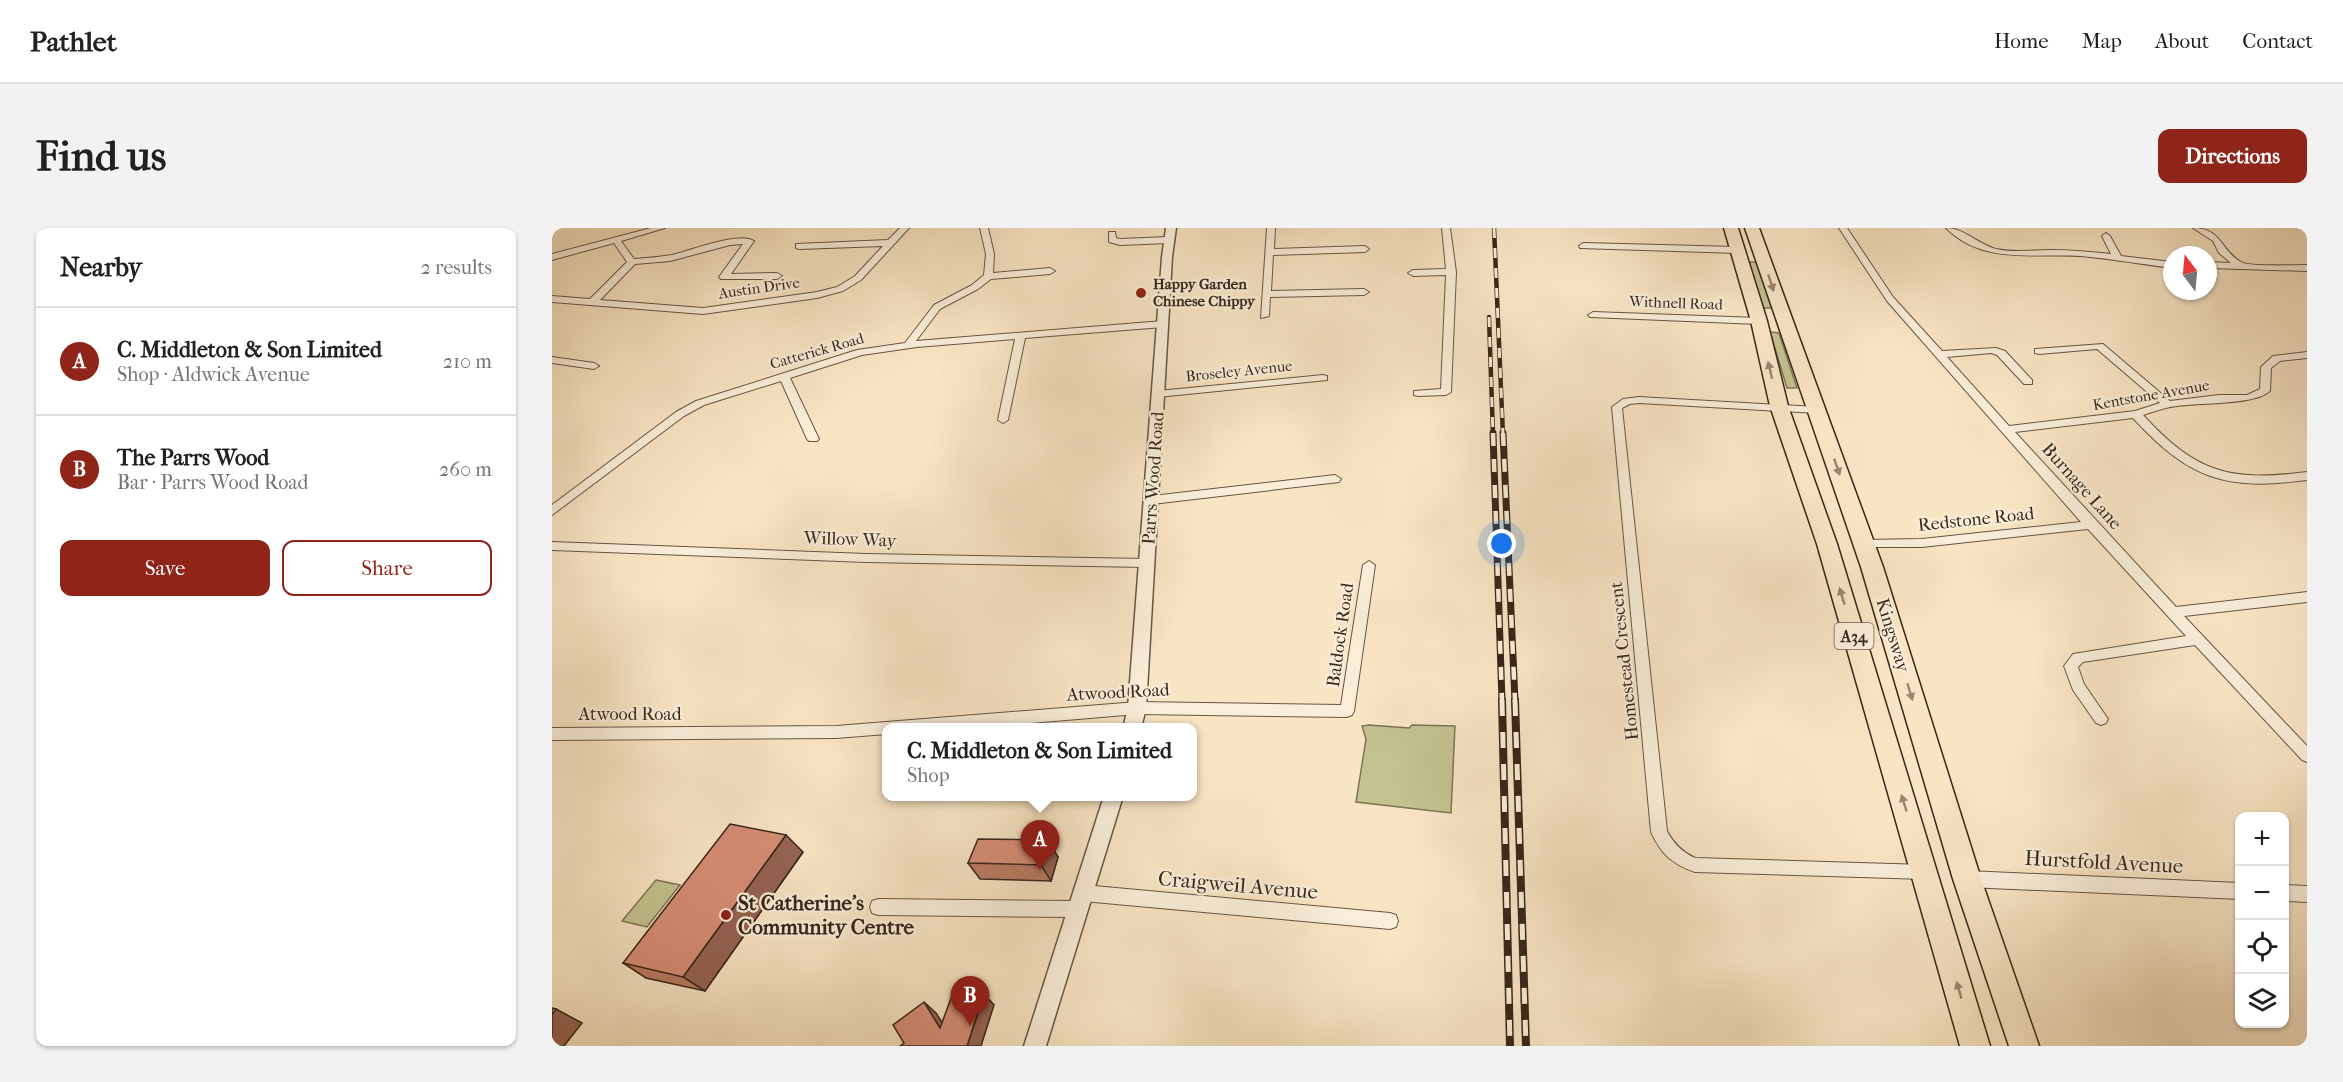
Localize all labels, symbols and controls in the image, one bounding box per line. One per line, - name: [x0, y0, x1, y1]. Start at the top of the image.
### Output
- text: Pathlet: [30, 25, 117, 58]
- text: Home: [1994, 29, 2049, 53]
- text: Map: [2082, 29, 2122, 53]
- text: About: [2155, 29, 2209, 53]
- text: Contact: [2242, 29, 2313, 53]
- button: Directions: [2158, 129, 2307, 183]
- text: Find us: [36, 132, 166, 181]
- north arrow: [2163, 246, 2217, 300]
- text: Nearby: [60, 252, 142, 283]
- text: 2 results: [421, 256, 492, 279]
- street label: Austin Drive: [716, 273, 801, 303]
- place label: Happy Garden Chinese Chippy: [1153, 275, 1256, 310]
- one-way arrow: [1767, 275, 1776, 293]
- marker: Happy Garden Chinese Chippy: [1134, 286, 1148, 300]
- street label: Withnell Road: [1628, 292, 1724, 314]
- street label: Catterick Road: [768, 329, 867, 373]
- text: C. Middleton & Son Limited: [117, 337, 382, 363]
- text: A: [73, 350, 86, 373]
- text: 210 m: [443, 350, 492, 373]
- street label: Broseley Avenue: [1185, 356, 1294, 386]
- one-way arrow: [1765, 360, 1774, 379]
- text: Shop · Aldwick Avenue: [117, 363, 310, 386]
- street label: Kentstone Avenue: [2091, 376, 2211, 414]
- street label: Parrs Wood Road: [1138, 411, 1169, 545]
- street label: Burnage Lane: [2037, 439, 2126, 534]
- text: The Parrs Wood: [117, 445, 269, 471]
- text: B: [73, 458, 86, 481]
- text: 260 m: [439, 458, 492, 481]
- one-way arrow: [1832, 458, 1842, 476]
- text: Bar · Parrs Wood Road: [117, 471, 308, 494]
- street label: Redstone Road: [1917, 503, 2035, 536]
- street label: Willow Way: [802, 527, 898, 552]
- your location: [1487, 529, 1516, 558]
- button: Save: [60, 540, 270, 596]
- button: Share: [282, 540, 492, 596]
- street label: Homestead Crescent: [1606, 580, 1643, 741]
- street label: Baldock Road: [1323, 581, 1358, 688]
- one-way arrow: [1837, 587, 1846, 605]
- street label: Kingsway: [1871, 596, 1914, 676]
- road number: A34: [1834, 623, 1874, 649]
- street label: Atwood Road: [1065, 679, 1170, 706]
- one-way arrow: [1906, 683, 1915, 701]
- street label: Atwood Road: [578, 704, 682, 725]
- popup: [882, 723, 1197, 801]
- text: C. Middleton & Son Limited: [907, 738, 1172, 764]
- text: Shop: [907, 764, 950, 787]
- one-way arrow: [1899, 794, 1908, 812]
- map controls: [2235, 812, 2289, 1028]
- button: +: [2235, 812, 2289, 866]
- pin: A: [1020, 820, 1060, 870]
- street label: Hurstfold Avenue: [2024, 846, 2184, 878]
- street label: Craigweil Avenue: [1157, 866, 1319, 904]
- button: −: [2235, 866, 2289, 920]
- place label: St Catherine's Community Centre: [738, 891, 915, 939]
- marker: St Catherine's Community Centre: [719, 908, 733, 922]
- button: locate: [2235, 920, 2289, 974]
- button: layers: [2235, 974, 2289, 1028]
- pin: B: [950, 976, 990, 1026]
- one-way arrow: [1953, 981, 1963, 999]

